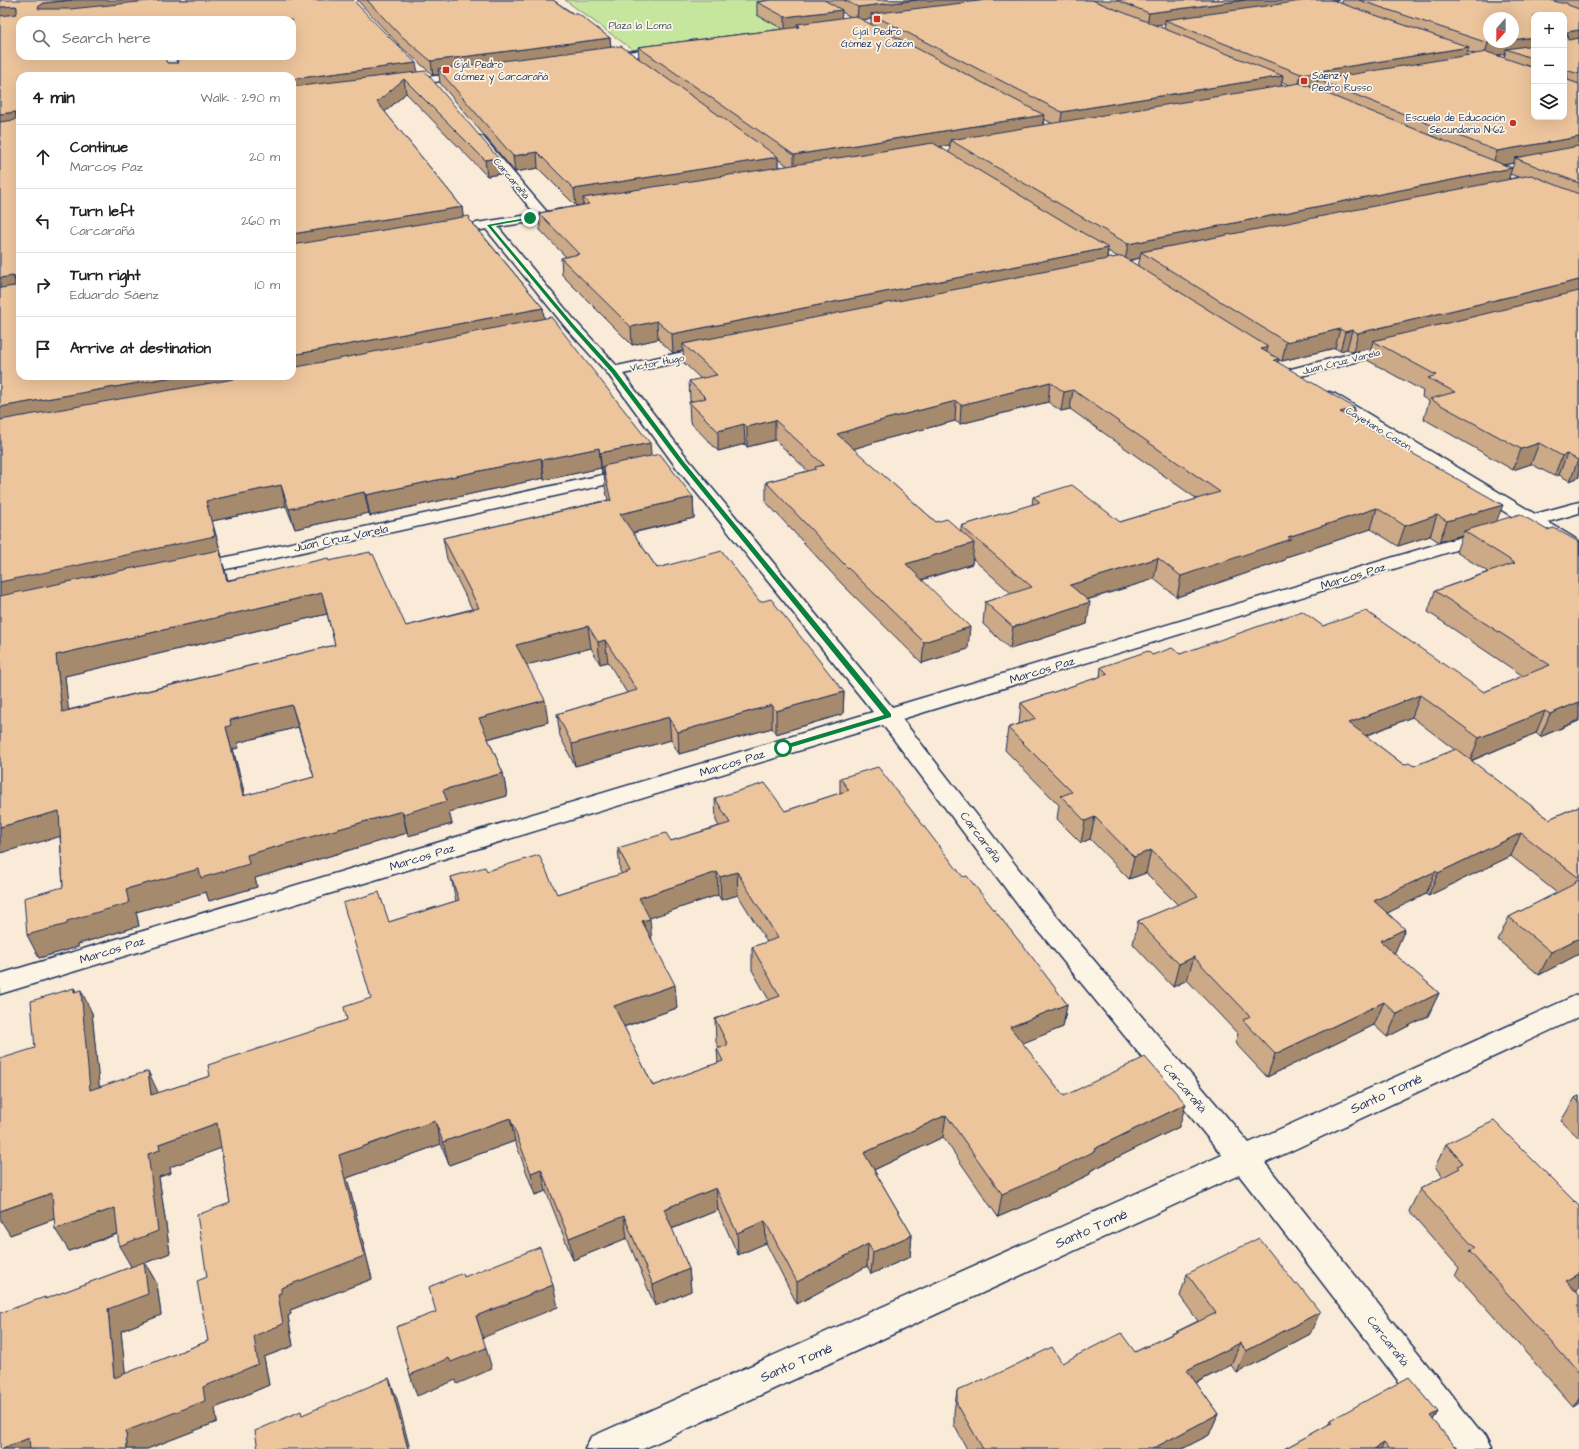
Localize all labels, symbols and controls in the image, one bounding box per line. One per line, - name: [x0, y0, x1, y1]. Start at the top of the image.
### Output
- north arrow: [1483, 12, 1519, 48]
- map controls: [1531, 12, 1567, 120]
- button: +: [1531, 12, 1567, 48]
- marker: Cjal. Pedro Gómez y Cazón: [872, 14, 882, 24]
- search box: [16, 16, 296, 60]
- park label: Plaza la Loma: [608, 19, 672, 33]
- place label: Cjal. Pedro Gómez y Cazón: [841, 25, 913, 52]
- icon: search: [30, 27, 52, 49]
- text: Search here: [62, 28, 151, 49]
- button: −: [1531, 48, 1567, 84]
- place label: Cjal. Pedro Gómez y Carcarañá: [454, 58, 548, 85]
- marker: Cjal. Pedro Gómez y Carcarañá: [441, 65, 451, 75]
- place label: Sáenz y Pedro Russo: [1312, 69, 1372, 95]
- marker: Sáenz y Pedro Russo: [1299, 76, 1309, 86]
- button: layers: [1531, 84, 1567, 120]
- text: 4 min: [32, 86, 75, 110]
- text: Walk · 290 m: [201, 89, 280, 107]
- place label: Escuela de Educación Secundaria Nº62: [1406, 111, 1505, 137]
- marker: Escuela de Educación Secundaria Nº62: [1508, 118, 1518, 128]
- text: Continue: [70, 137, 128, 158]
- icon: ahead: [32, 146, 54, 168]
- text: 20 m: [249, 148, 280, 166]
- street label: Carcarañá: [490, 155, 533, 202]
- text: Marcos Paz: [70, 158, 143, 176]
- text: Turn left: [70, 201, 134, 222]
- route end: [521, 209, 539, 227]
- icon: left: [32, 210, 54, 232]
- text: 260 m: [241, 212, 280, 230]
- text: Carcarañá: [70, 222, 135, 240]
- text: Turn right: [70, 265, 141, 286]
- icon: right: [32, 274, 54, 296]
- text: 10 m: [255, 276, 280, 294]
- text: Eduardo Sáenz: [70, 286, 159, 304]
- icon: arrive: [32, 338, 54, 360]
- text: Arrive at destination: [70, 338, 211, 359]
- street label: Juan Cruz Varela: [1301, 345, 1382, 378]
- street label: Víctor Hugo: [629, 351, 686, 376]
- street label: Cayetano Cazón: [1342, 404, 1414, 455]
- street label: Juan Cruz Varela: [292, 520, 390, 557]
- street label: Marcos Paz: [1318, 558, 1388, 594]
- street label: Marcos Paz: [1007, 652, 1077, 688]
- route start: [774, 739, 792, 757]
- street label: Marcos Paz: [697, 745, 767, 781]
- street label: Carcarañá: [956, 808, 1005, 866]
- street label: Marcos Paz: [387, 839, 457, 875]
- street label: Marcos Paz: [77, 932, 147, 968]
- street label: Carcarañá: [1159, 1060, 1210, 1117]
- street label: Santo Tomé: [1347, 1068, 1426, 1119]
- street label: Santo Tomé: [1052, 1204, 1131, 1254]
- street label: Carcarañá: [1363, 1313, 1413, 1370]
- street label: Santo Tomé: [757, 1338, 836, 1388]

